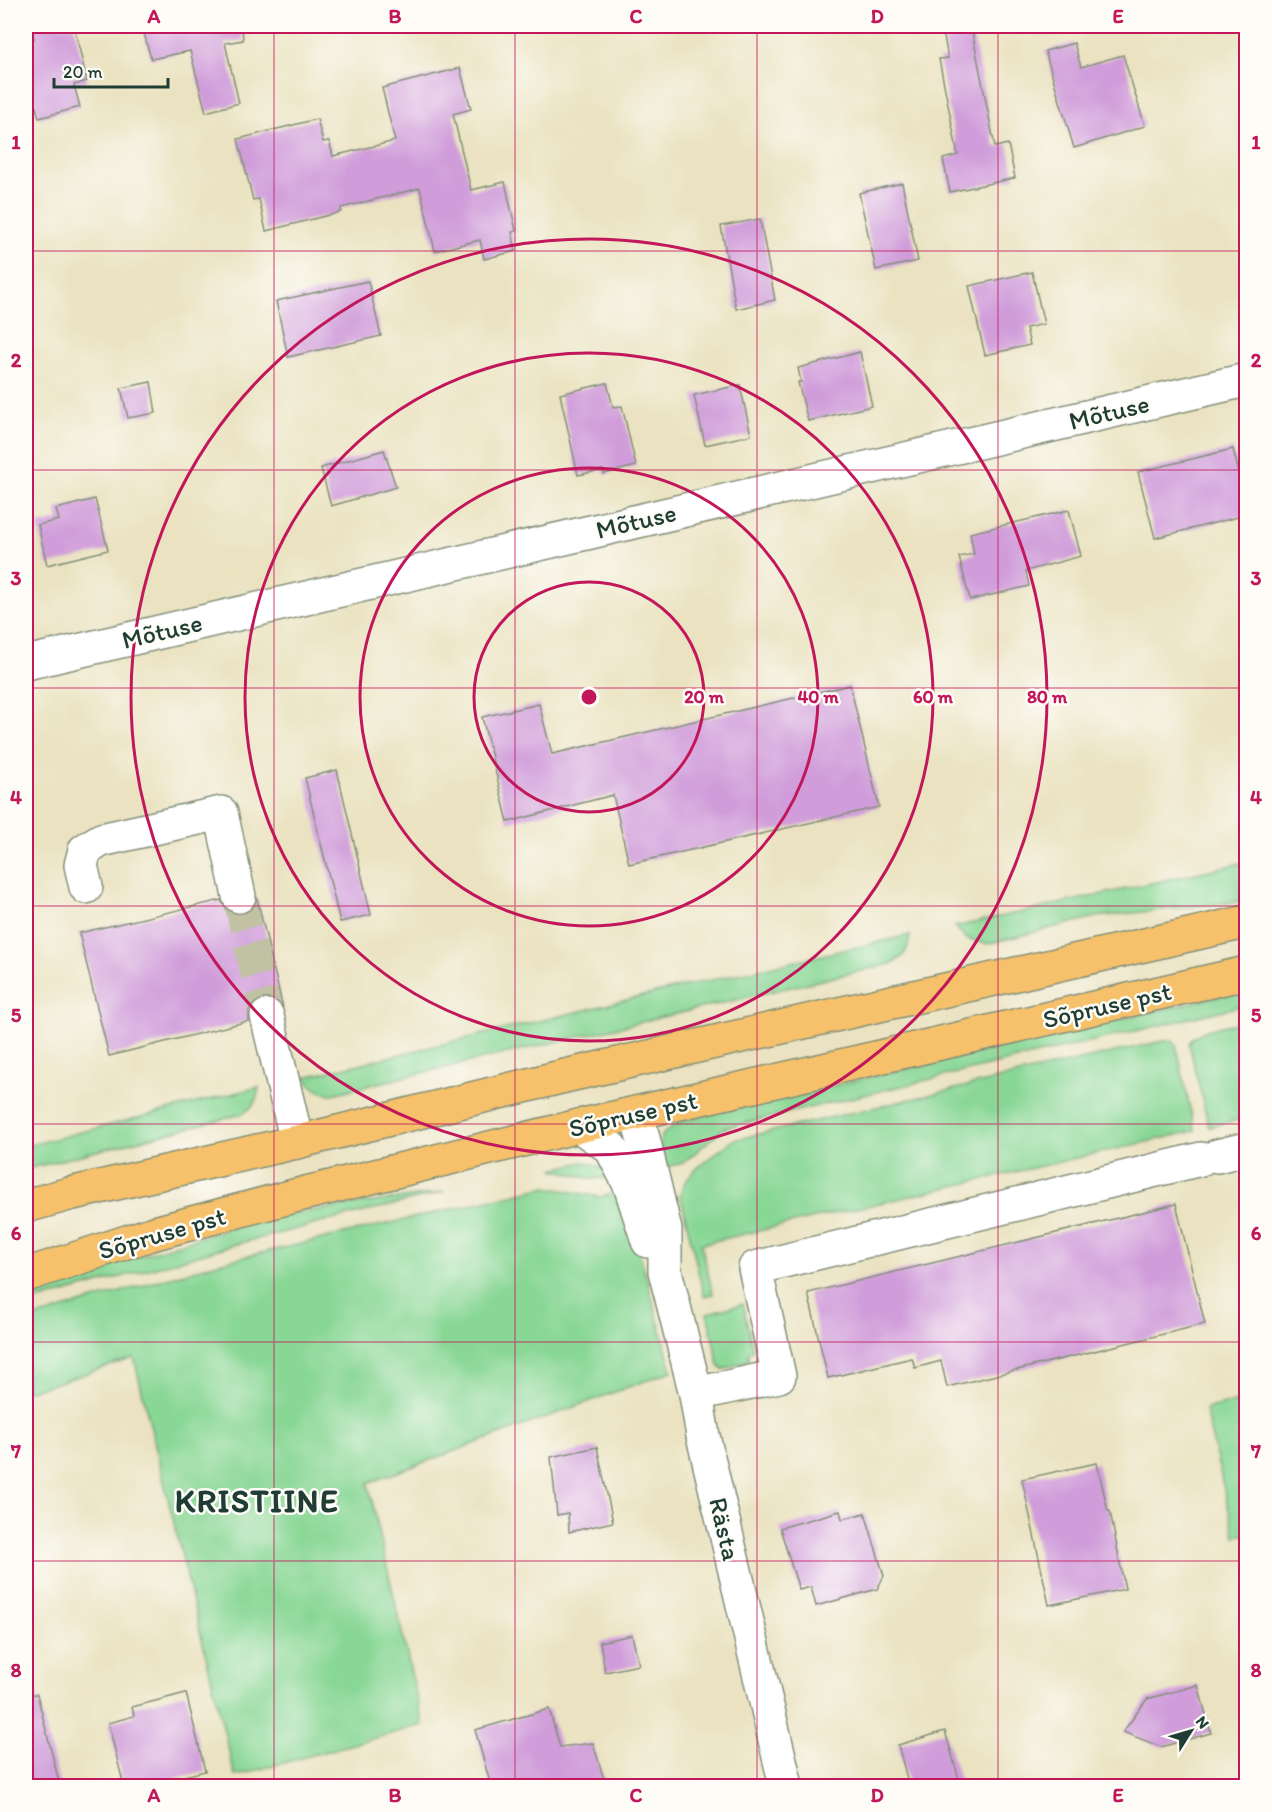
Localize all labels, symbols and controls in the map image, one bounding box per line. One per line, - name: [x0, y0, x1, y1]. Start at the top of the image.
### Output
- text: A: [147, 4, 161, 28]
- text: B: [389, 4, 402, 28]
- text: C: [630, 4, 643, 28]
- text: D: [870, 4, 884, 28]
- text: E: [1112, 4, 1124, 28]
- scale bar: [54, 51, 168, 89]
- text: 20 m: [63, 61, 103, 83]
- text: 1: [11, 130, 21, 154]
- text: 1: [1251, 130, 1261, 154]
- text: 2: [11, 348, 22, 372]
- text: 2: [1251, 348, 1262, 372]
- street label: Mõtuse: [1066, 387, 1152, 437]
- street label: Mõtuse: [593, 496, 679, 546]
- text: 3: [11, 566, 22, 590]
- text: 3: [1251, 566, 1262, 590]
- street label: Mõtuse: [119, 606, 205, 656]
- text: 20 m: [684, 686, 725, 708]
- text: 40 m: [797, 686, 839, 708]
- text: 60 m: [913, 686, 954, 708]
- text: 80 m: [1027, 686, 1068, 708]
- centre of rings: [579, 687, 599, 707]
- text: 4: [10, 785, 22, 809]
- text: 4: [1250, 785, 1262, 809]
- street label: Sõpruse pst: [1040, 975, 1175, 1035]
- text: 5: [11, 1003, 22, 1027]
- text: 5: [1251, 1003, 1262, 1027]
- street label: Sõpruse pst: [566, 1084, 701, 1144]
- street label: Sõpruse pst: [95, 1200, 230, 1266]
- text: 6: [11, 1221, 22, 1245]
- text: 6: [1251, 1221, 1262, 1245]
- text: 7: [10, 1439, 21, 1463]
- text: 7: [1250, 1439, 1261, 1463]
- district label: KRISTIINE: [175, 1482, 339, 1520]
- street label: Rästa: [702, 1494, 748, 1564]
- text: 8: [11, 1658, 22, 1682]
- text: 8: [1251, 1658, 1262, 1682]
- north arrow: [1161, 1701, 1221, 1761]
- text: N: [1192, 1712, 1213, 1732]
- text: A: [147, 1783, 161, 1807]
- text: B: [389, 1783, 402, 1807]
- text: C: [630, 1783, 643, 1807]
- text: D: [870, 1783, 884, 1807]
- text: E: [1112, 1783, 1124, 1807]

